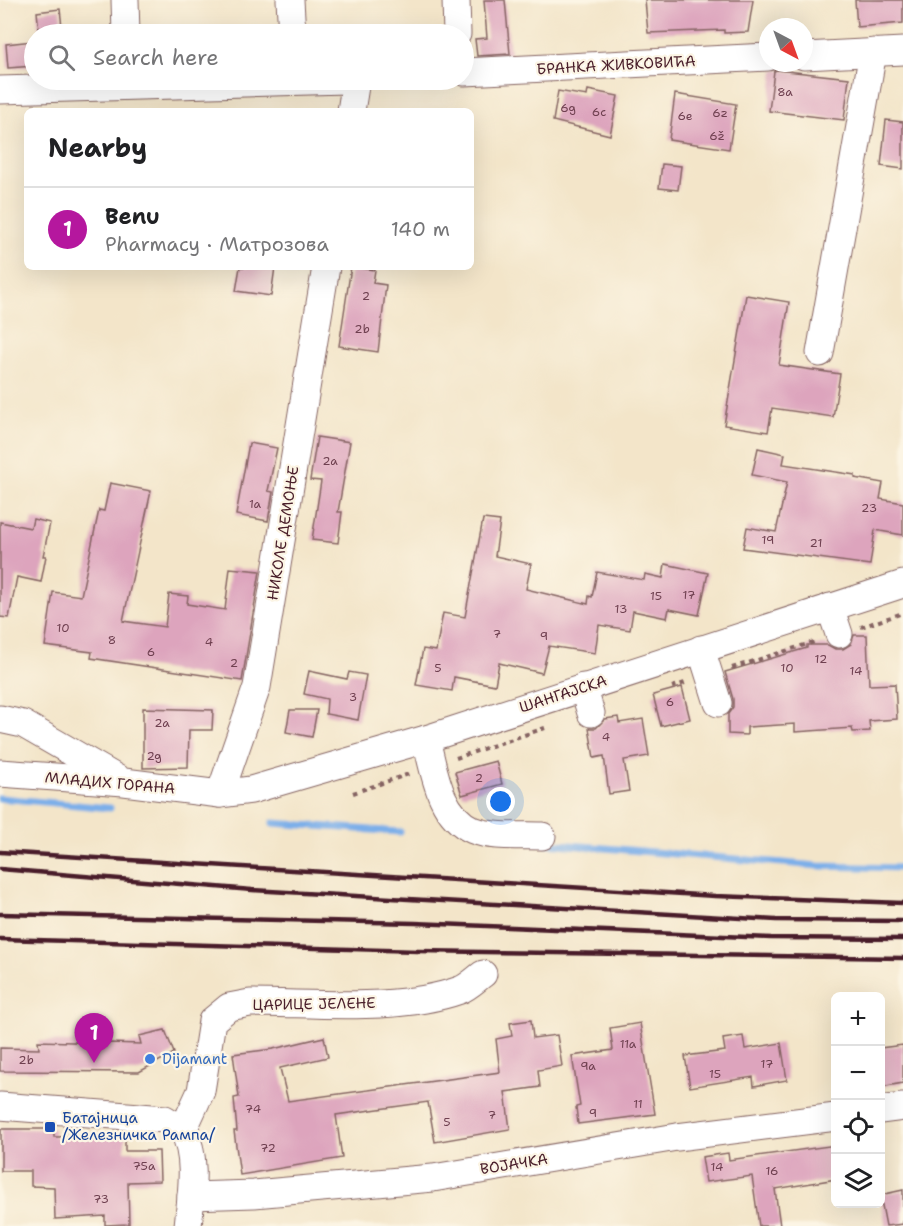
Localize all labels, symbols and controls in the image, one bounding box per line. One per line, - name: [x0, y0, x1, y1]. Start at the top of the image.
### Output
- north arrow: [759, 18, 813, 72]
- search box: [24, 24, 474, 90]
- icon: search: [45, 41, 78, 74]
- text: Search here: [93, 43, 219, 72]
- street label: БРАНКА ЖИВКОВИЋА: [536, 51, 696, 79]
- house number: 8a: [777, 84, 793, 100]
- house number: 6g: [560, 100, 576, 116]
- house number: 6c: [592, 104, 606, 120]
- house number: 6z: [712, 105, 728, 121]
- house number: 6e: [678, 108, 693, 124]
- house number: 6ž: [709, 128, 725, 144]
- text: Nearby: [48, 130, 147, 165]
- text: Benu: [105, 202, 160, 231]
- text: 1: [63, 216, 72, 242]
- text: 140 m: [391, 216, 450, 242]
- text: Pharmacy · Матрозова: [105, 231, 329, 257]
- house number: 2: [362, 288, 370, 304]
- house number: 2b: [354, 321, 370, 337]
- house number: 2a: [322, 453, 338, 469]
- street label: НИКОЛЕ ДЕМОЊЕ: [262, 464, 304, 602]
- house number: 1a: [249, 496, 262, 512]
- house number: 23: [861, 500, 877, 516]
- house number: 19: [762, 532, 774, 548]
- house number: 21: [810, 535, 822, 551]
- house number: 17: [683, 587, 695, 603]
- house number: 15: [650, 588, 662, 604]
- house number: 13: [615, 601, 627, 617]
- house number: 10: [56, 620, 70, 636]
- house number: 7: [493, 626, 501, 642]
- house number: 9: [540, 628, 548, 644]
- house number: 8: [108, 632, 116, 648]
- house number: 4: [205, 634, 213, 650]
- house number: 6: [147, 644, 155, 660]
- house number: 12: [815, 651, 827, 667]
- house number: 2: [230, 655, 238, 671]
- house number: 5: [434, 660, 442, 676]
- house number: 10: [780, 660, 794, 676]
- house number: 14: [850, 663, 862, 679]
- street label: ШАНГАЈСКА: [517, 670, 609, 718]
- house number: 3: [349, 689, 357, 705]
- house number: 6: [666, 694, 674, 710]
- house number: 2a: [154, 715, 170, 731]
- house number: 4: [602, 729, 610, 745]
- house number: 2g: [146, 748, 162, 764]
- street label: МЛАДИХ ГОРАНА: [44, 767, 176, 799]
- house number: 2: [475, 770, 483, 786]
- your location: [486, 787, 515, 816]
- map controls: [831, 992, 885, 1208]
- button: +: [831, 992, 885, 1046]
- street label: ЦАРИЦЕ ЈЕЛЕНЕ: [252, 993, 376, 1015]
- pin: 1: [74, 1014, 113, 1063]
- house number: 11a: [620, 1036, 637, 1052]
- button: −: [831, 1046, 885, 1100]
- place label: Dijamant: [162, 1049, 227, 1069]
- house number: 2b: [18, 1052, 34, 1068]
- marker: Dijamant: [143, 1052, 157, 1066]
- house number: 17: [761, 1056, 773, 1072]
- house number: 9a: [580, 1058, 596, 1074]
- house number: 15: [709, 1066, 721, 1082]
- house number: 11: [633, 1096, 643, 1112]
- button: locate: [831, 1100, 885, 1154]
- house number: 74: [245, 1101, 261, 1117]
- house number: 9: [589, 1105, 597, 1121]
- house number: 7: [488, 1107, 496, 1123]
- place label: Батајница /Железничка Рампа/: [62, 1108, 216, 1145]
- house number: 5: [443, 1114, 451, 1130]
- marker: Батајница /Железничка Рампа/: [43, 1120, 57, 1134]
- house number: 72: [260, 1140, 276, 1156]
- street label: ВОЈАЧКА: [479, 1149, 549, 1179]
- button: layers: [831, 1154, 885, 1208]
- house number: 75a: [133, 1158, 156, 1174]
- house number: 14: [711, 1159, 723, 1175]
- house number: 16: [765, 1163, 779, 1179]
- house number: 73: [93, 1191, 109, 1207]

